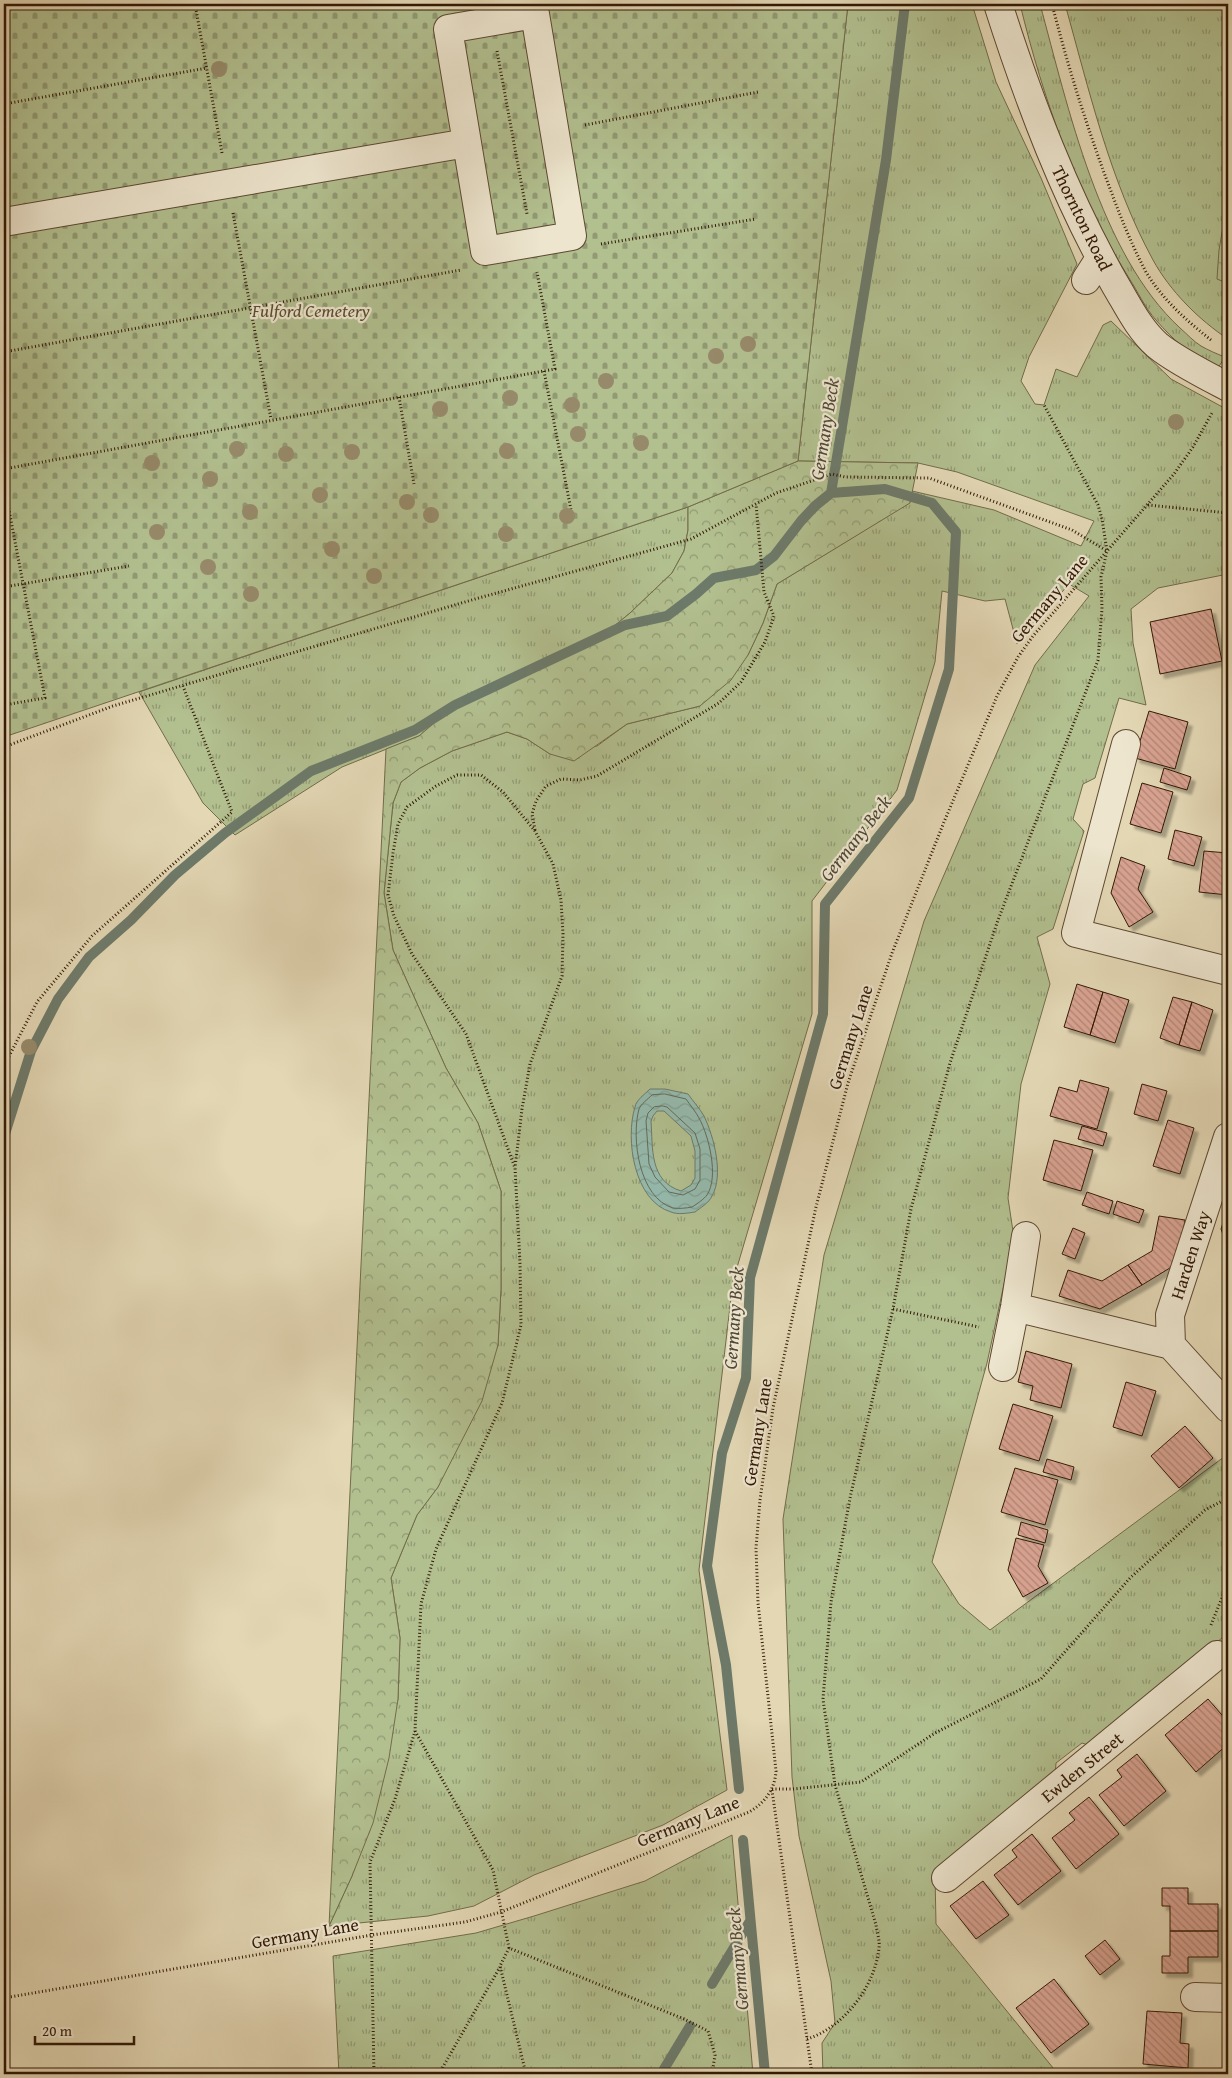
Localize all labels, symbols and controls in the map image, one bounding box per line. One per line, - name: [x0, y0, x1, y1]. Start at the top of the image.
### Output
- street label: Thornton Road: [1045, 161, 1119, 276]
- park label: Fulford Cemetery: [251, 297, 371, 324]
- water label: Germany Beck: [802, 376, 846, 482]
- street label: Germany Lane: [1004, 548, 1094, 648]
- water label: Germany Beck: [812, 789, 898, 887]
- street label: Germany Lane: [820, 981, 880, 1093]
- street label: Harden Way: [1163, 1207, 1217, 1303]
- water label: Germany Beck: [715, 1265, 751, 1370]
- street label: Germany Lane: [735, 1376, 779, 1488]
- street label: Ewden Street: [1035, 1725, 1130, 1809]
- street label: Germany Lane: [633, 1788, 743, 1854]
- water label: Germany Beck: [719, 1906, 755, 2011]
- street label: Germany Lane: [249, 1910, 361, 1956]
- scale bar: [35, 2013, 134, 2045]
- text: 20 m: [42, 2020, 73, 2041]

